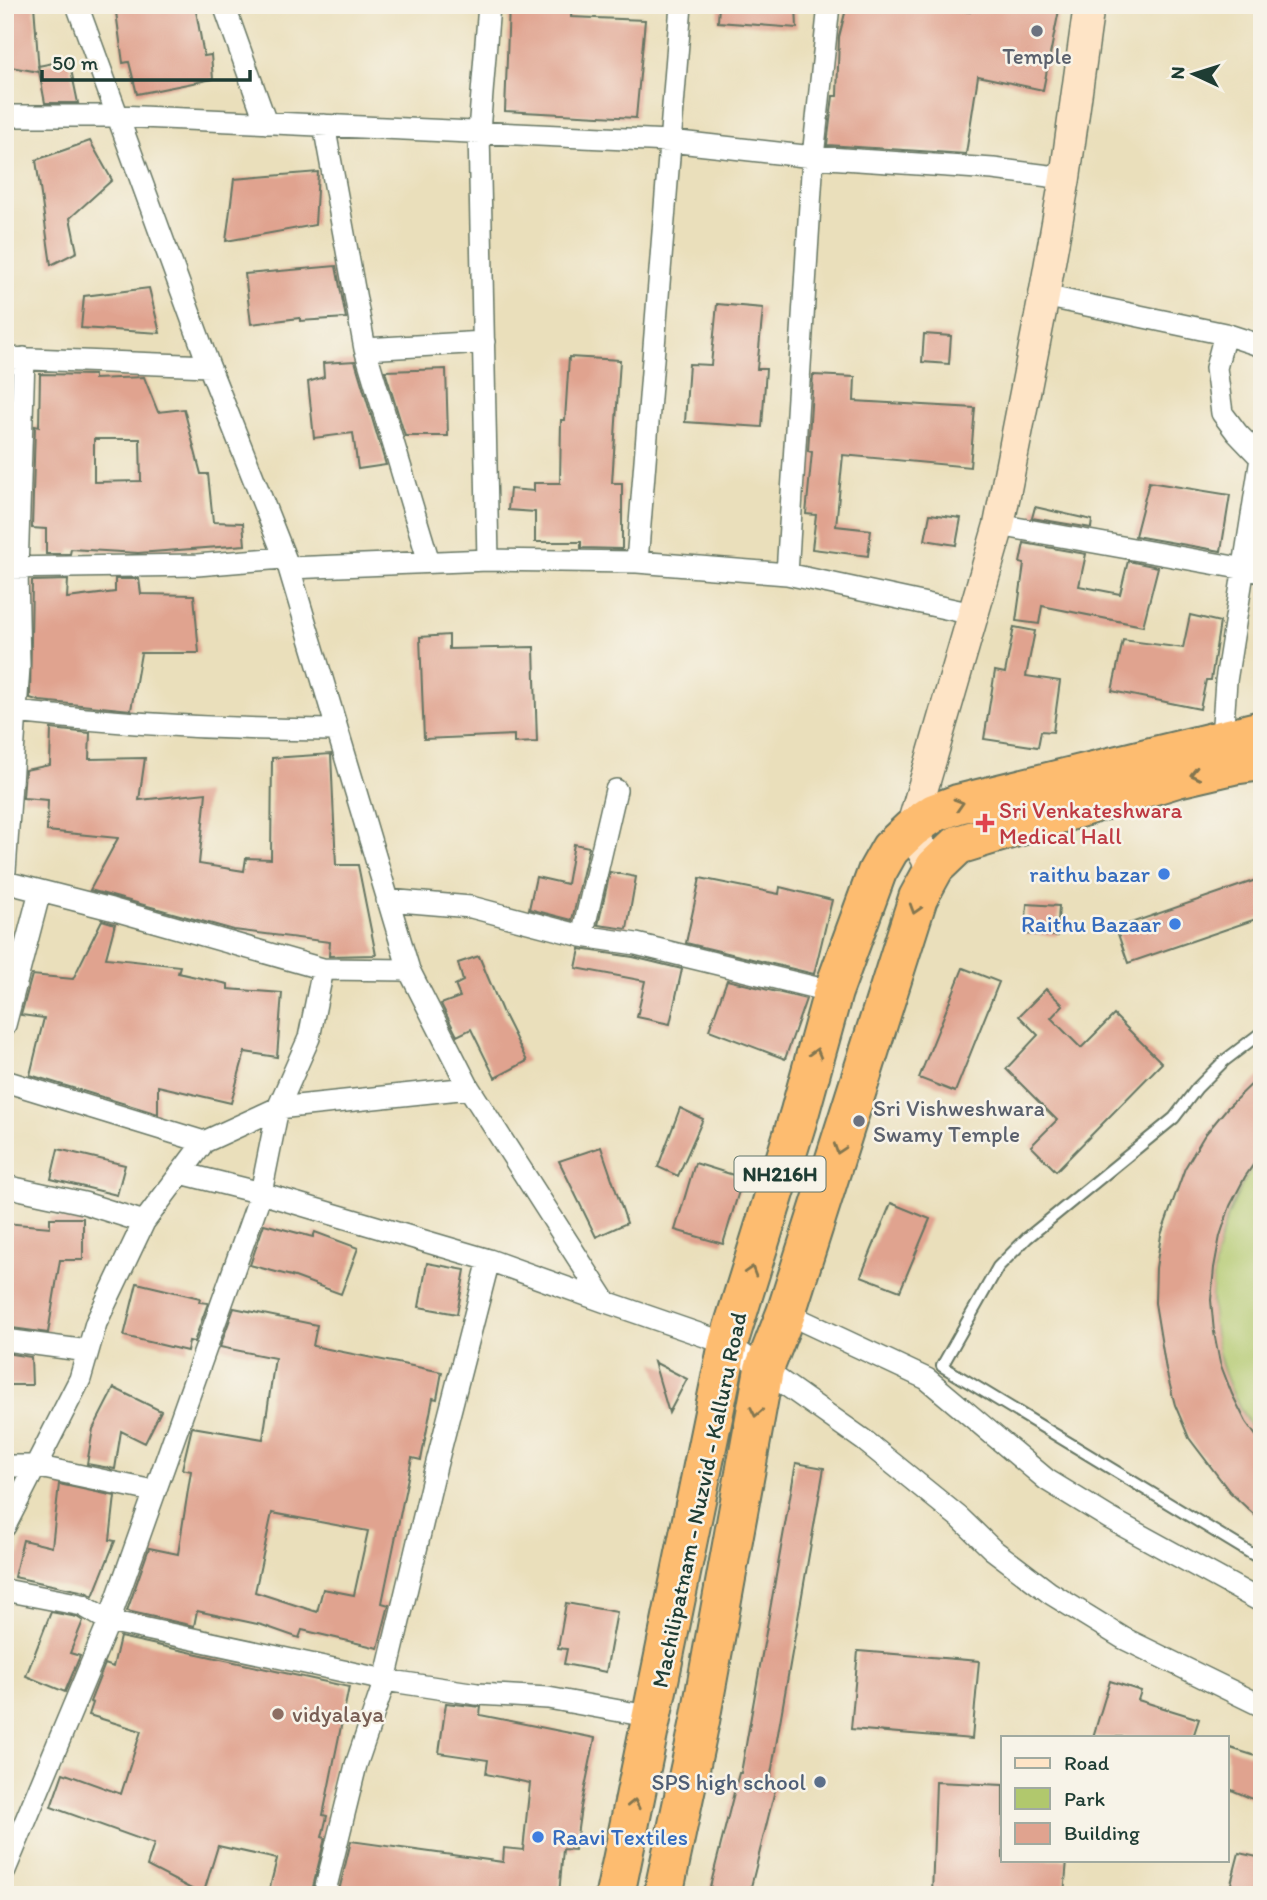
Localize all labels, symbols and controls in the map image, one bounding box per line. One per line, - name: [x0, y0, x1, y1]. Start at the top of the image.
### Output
- marker: Temple: [1029, 23, 1045, 39]
- scale bar: [42, 38, 250, 82]
- north arrow: [1158, 38, 1228, 108]
- place label: Temple: [1002, 42, 1072, 70]
- text: 50 m: [52, 50, 99, 75]
- text: N: [1166, 66, 1189, 80]
- one-way arrow: [1189, 765, 1201, 780]
- place label: Sri Venkateshwara Medical Hall: [999, 796, 1182, 850]
- one-way arrow: [952, 798, 964, 813]
- marker: Sri Venkateshwara Medical Hall: [977, 815, 993, 831]
- place label: raithu bazar: [1029, 860, 1150, 888]
- marker: raithu bazar: [1156, 866, 1172, 882]
- one-way arrow: [909, 902, 923, 914]
- place label: Raithu Bazaar: [1021, 910, 1161, 938]
- marker: Raithu Bazaar: [1167, 916, 1183, 932]
- one-way arrow: [808, 1047, 822, 1059]
- place label: Sri Vishweshwara Swamy Temple: [873, 1094, 1045, 1148]
- marker: Sri Vishweshwara Swamy Temple: [851, 1113, 867, 1129]
- one-way arrow: [832, 1142, 847, 1154]
- road number: NH216H: [734, 1156, 826, 1192]
- one-way arrow: [742, 1265, 757, 1277]
- street label: Machilipatnam - Nuzvid - Kalluru Road: [645, 1310, 753, 1690]
- one-way arrow: [749, 1406, 764, 1418]
- place label: vidyalaya: [292, 1700, 384, 1728]
- marker: vidyalaya: [270, 1706, 286, 1722]
- legend: [1001, 1736, 1228, 1862]
- text: Road: [1064, 1750, 1110, 1775]
- place label: SPS high school: [652, 1768, 806, 1796]
- marker: SPS high school: [812, 1774, 828, 1790]
- text: Park: [1064, 1786, 1106, 1811]
- one-way arrow: [626, 1798, 641, 1810]
- text: Building: [1064, 1820, 1140, 1845]
- place label: Raavi Textiles: [552, 1823, 688, 1851]
- marker: Raavi Textiles: [530, 1829, 546, 1845]

